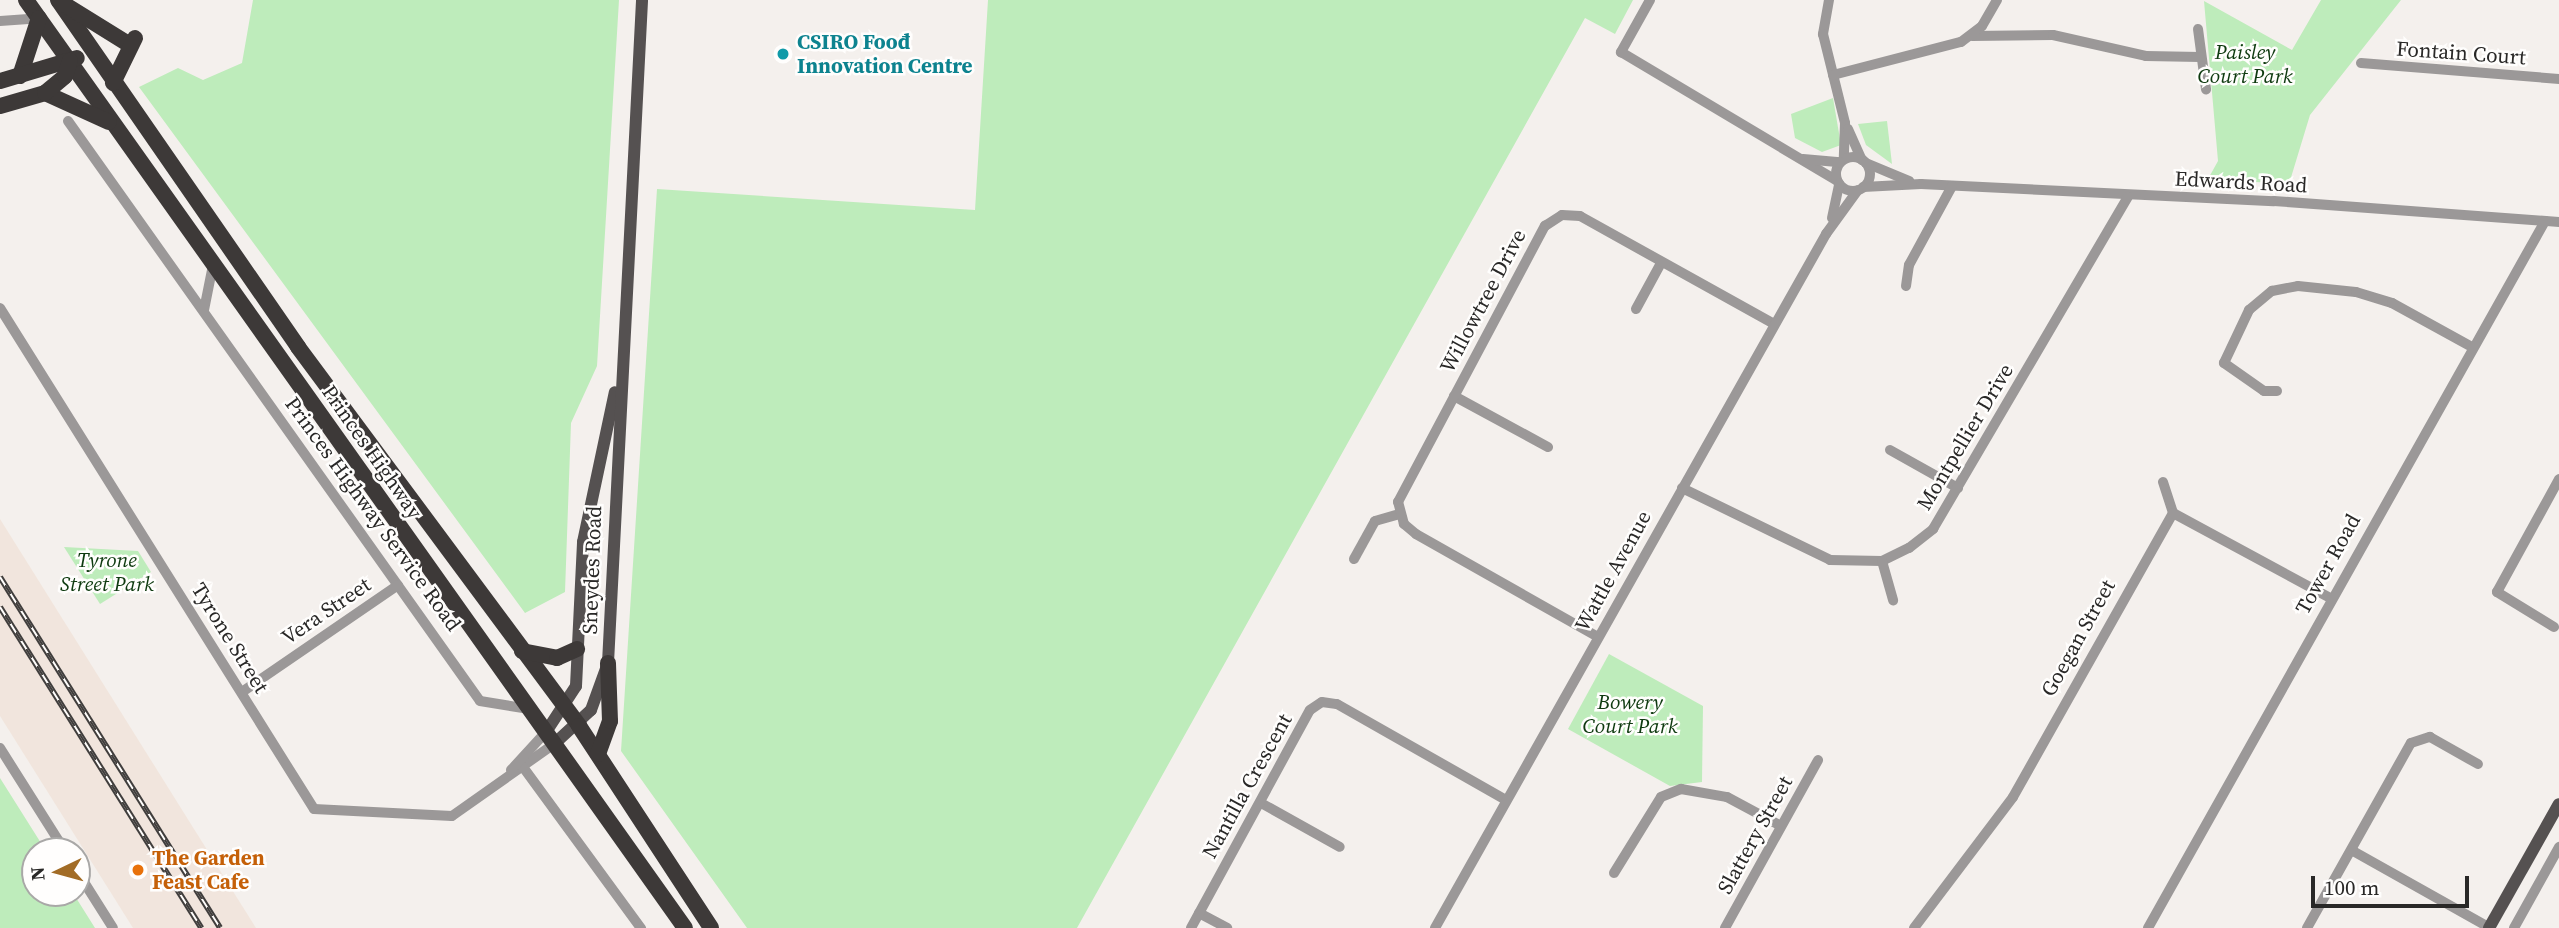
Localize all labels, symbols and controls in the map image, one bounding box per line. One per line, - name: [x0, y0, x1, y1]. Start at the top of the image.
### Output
- place label: CSIRO Foođ Innovation Centre: [797, 29, 973, 79]
- street label: Fontain Court: [2395, 36, 2527, 70]
- park label: Paisley Court Park: [2197, 39, 2293, 89]
- marker: CSIRO Foođ Innovation Centre: [775, 46, 791, 62]
- street label: Edwards Road: [2174, 166, 2308, 198]
- street label: Willowtree Drive: [1435, 225, 1531, 377]
- street label: Montpellier Drive: [1911, 359, 2019, 515]
- street label: Princes Highway: [317, 380, 427, 524]
- street label: Princes Highway Service Road: [280, 392, 466, 636]
- street label: Sneydes Road: [577, 505, 607, 635]
- street label: Wattle Avenue: [1569, 506, 1657, 636]
- street label: Tower Road: [2290, 510, 2366, 618]
- park label: Tyrone Street Park: [60, 547, 154, 597]
- street label: Vera Street: [277, 572, 375, 650]
- street label: Goegan Street: [2036, 575, 2120, 701]
- street label: Tyrone Street: [186, 578, 274, 698]
- park label: Bowery Court Park: [1582, 689, 1678, 739]
- street label: Nantilla Crescent: [1197, 709, 1297, 863]
- street label: Slattery Street: [1712, 772, 1798, 898]
- north arrow: [21, 837, 91, 907]
- place label: The Garden Feast Cafe: [152, 845, 265, 895]
- marker: The Garden Feast Cafe: [130, 862, 146, 878]
- scale bar: [2314, 862, 2472, 906]
- text: N: [24, 866, 51, 882]
- text: 100 m: [2324, 873, 2379, 902]

